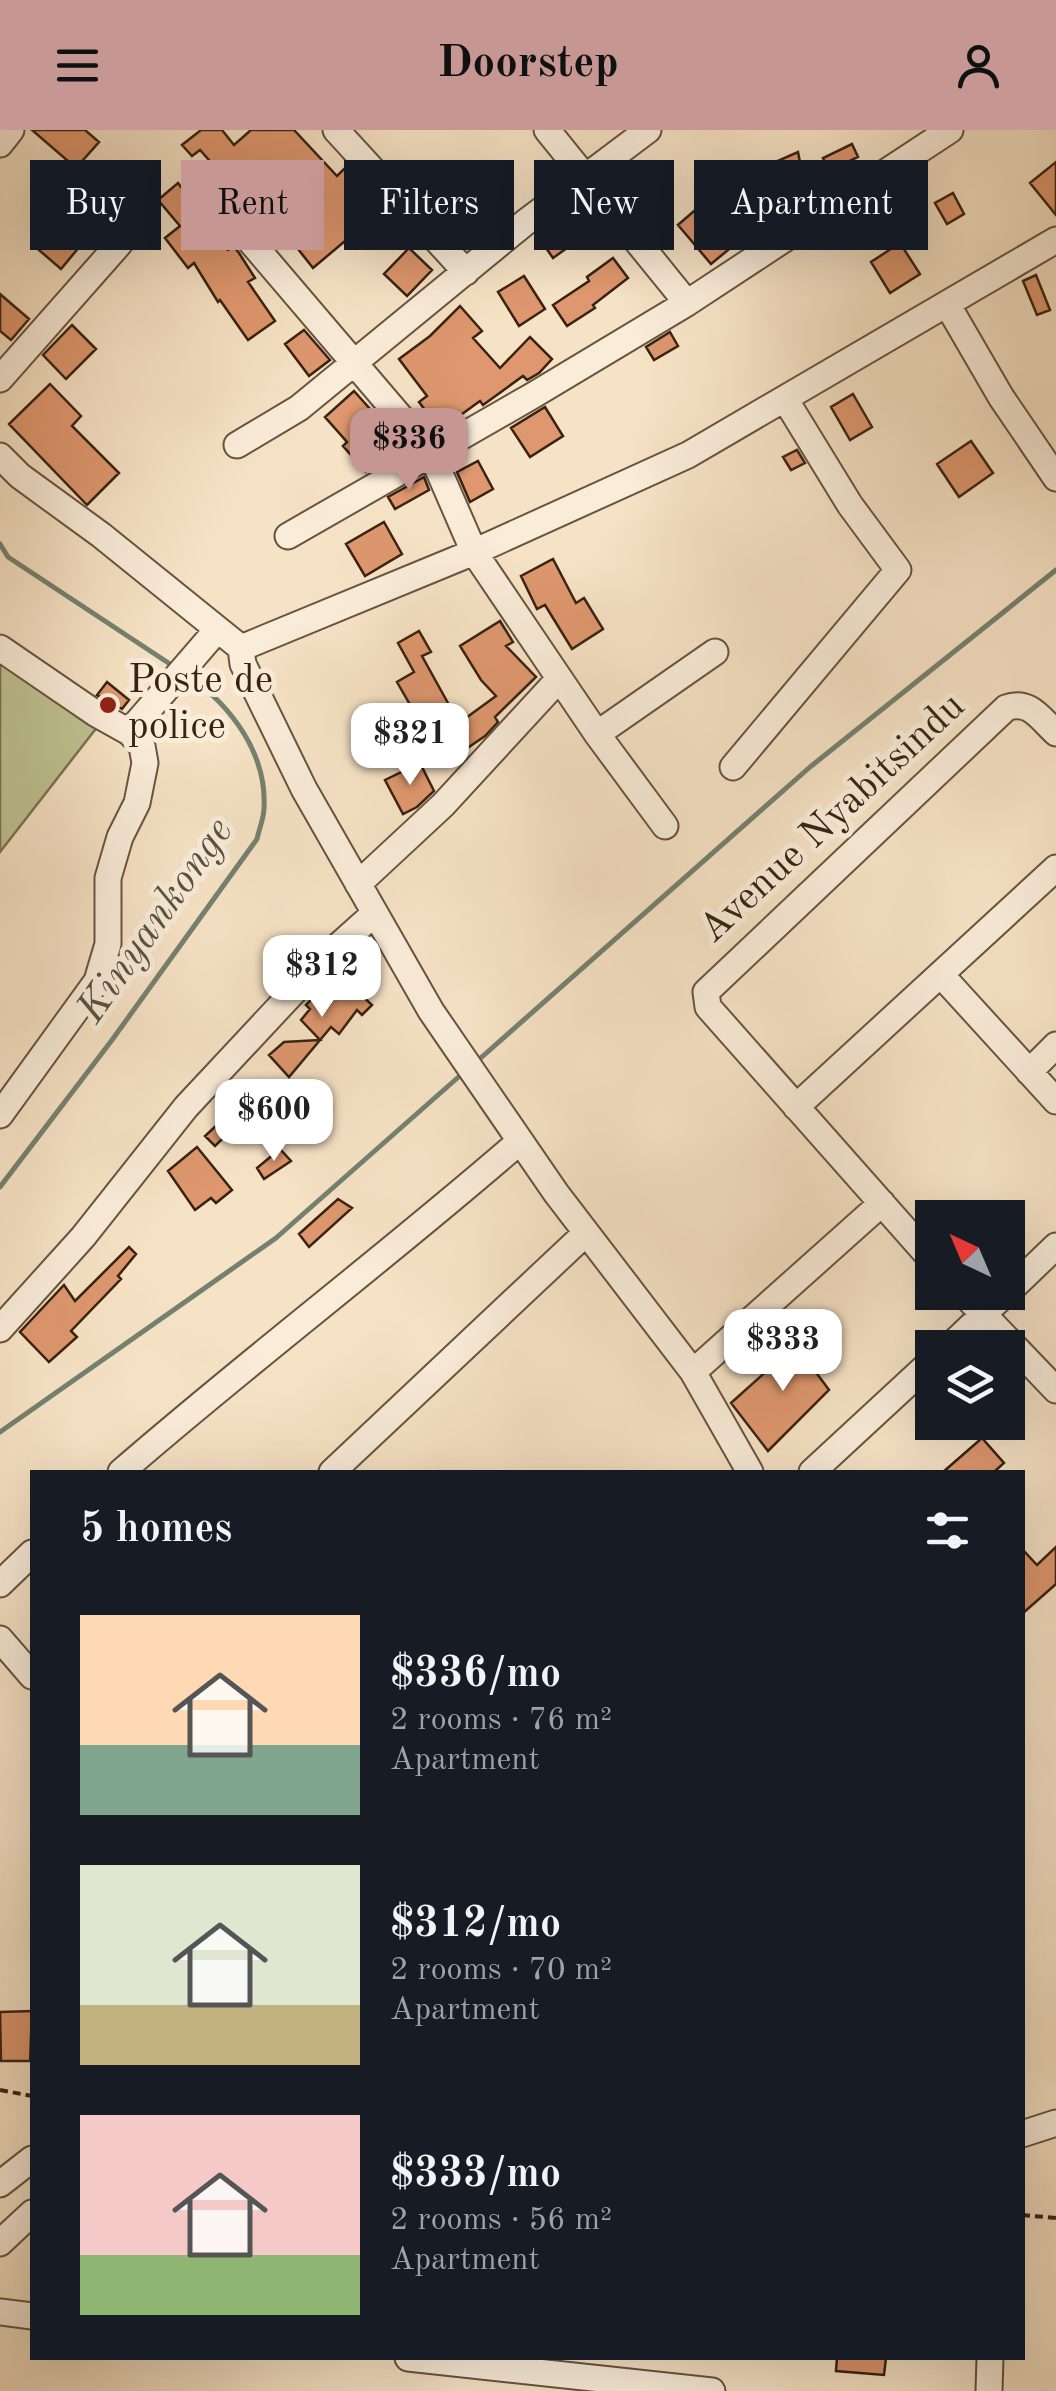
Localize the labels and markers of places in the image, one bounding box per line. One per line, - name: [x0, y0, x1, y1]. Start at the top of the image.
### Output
- pin: $336: [350, 408, 468, 493]
- place label: Poste de police: [128, 662, 273, 748]
- marker: Poste de police: [97, 694, 119, 716]
- pin: $321: [351, 703, 469, 788]
- pin: $312: [263, 935, 381, 1020]
- pin: $600: [215, 1079, 333, 1164]
- pin: $333: [724, 1309, 842, 1394]

